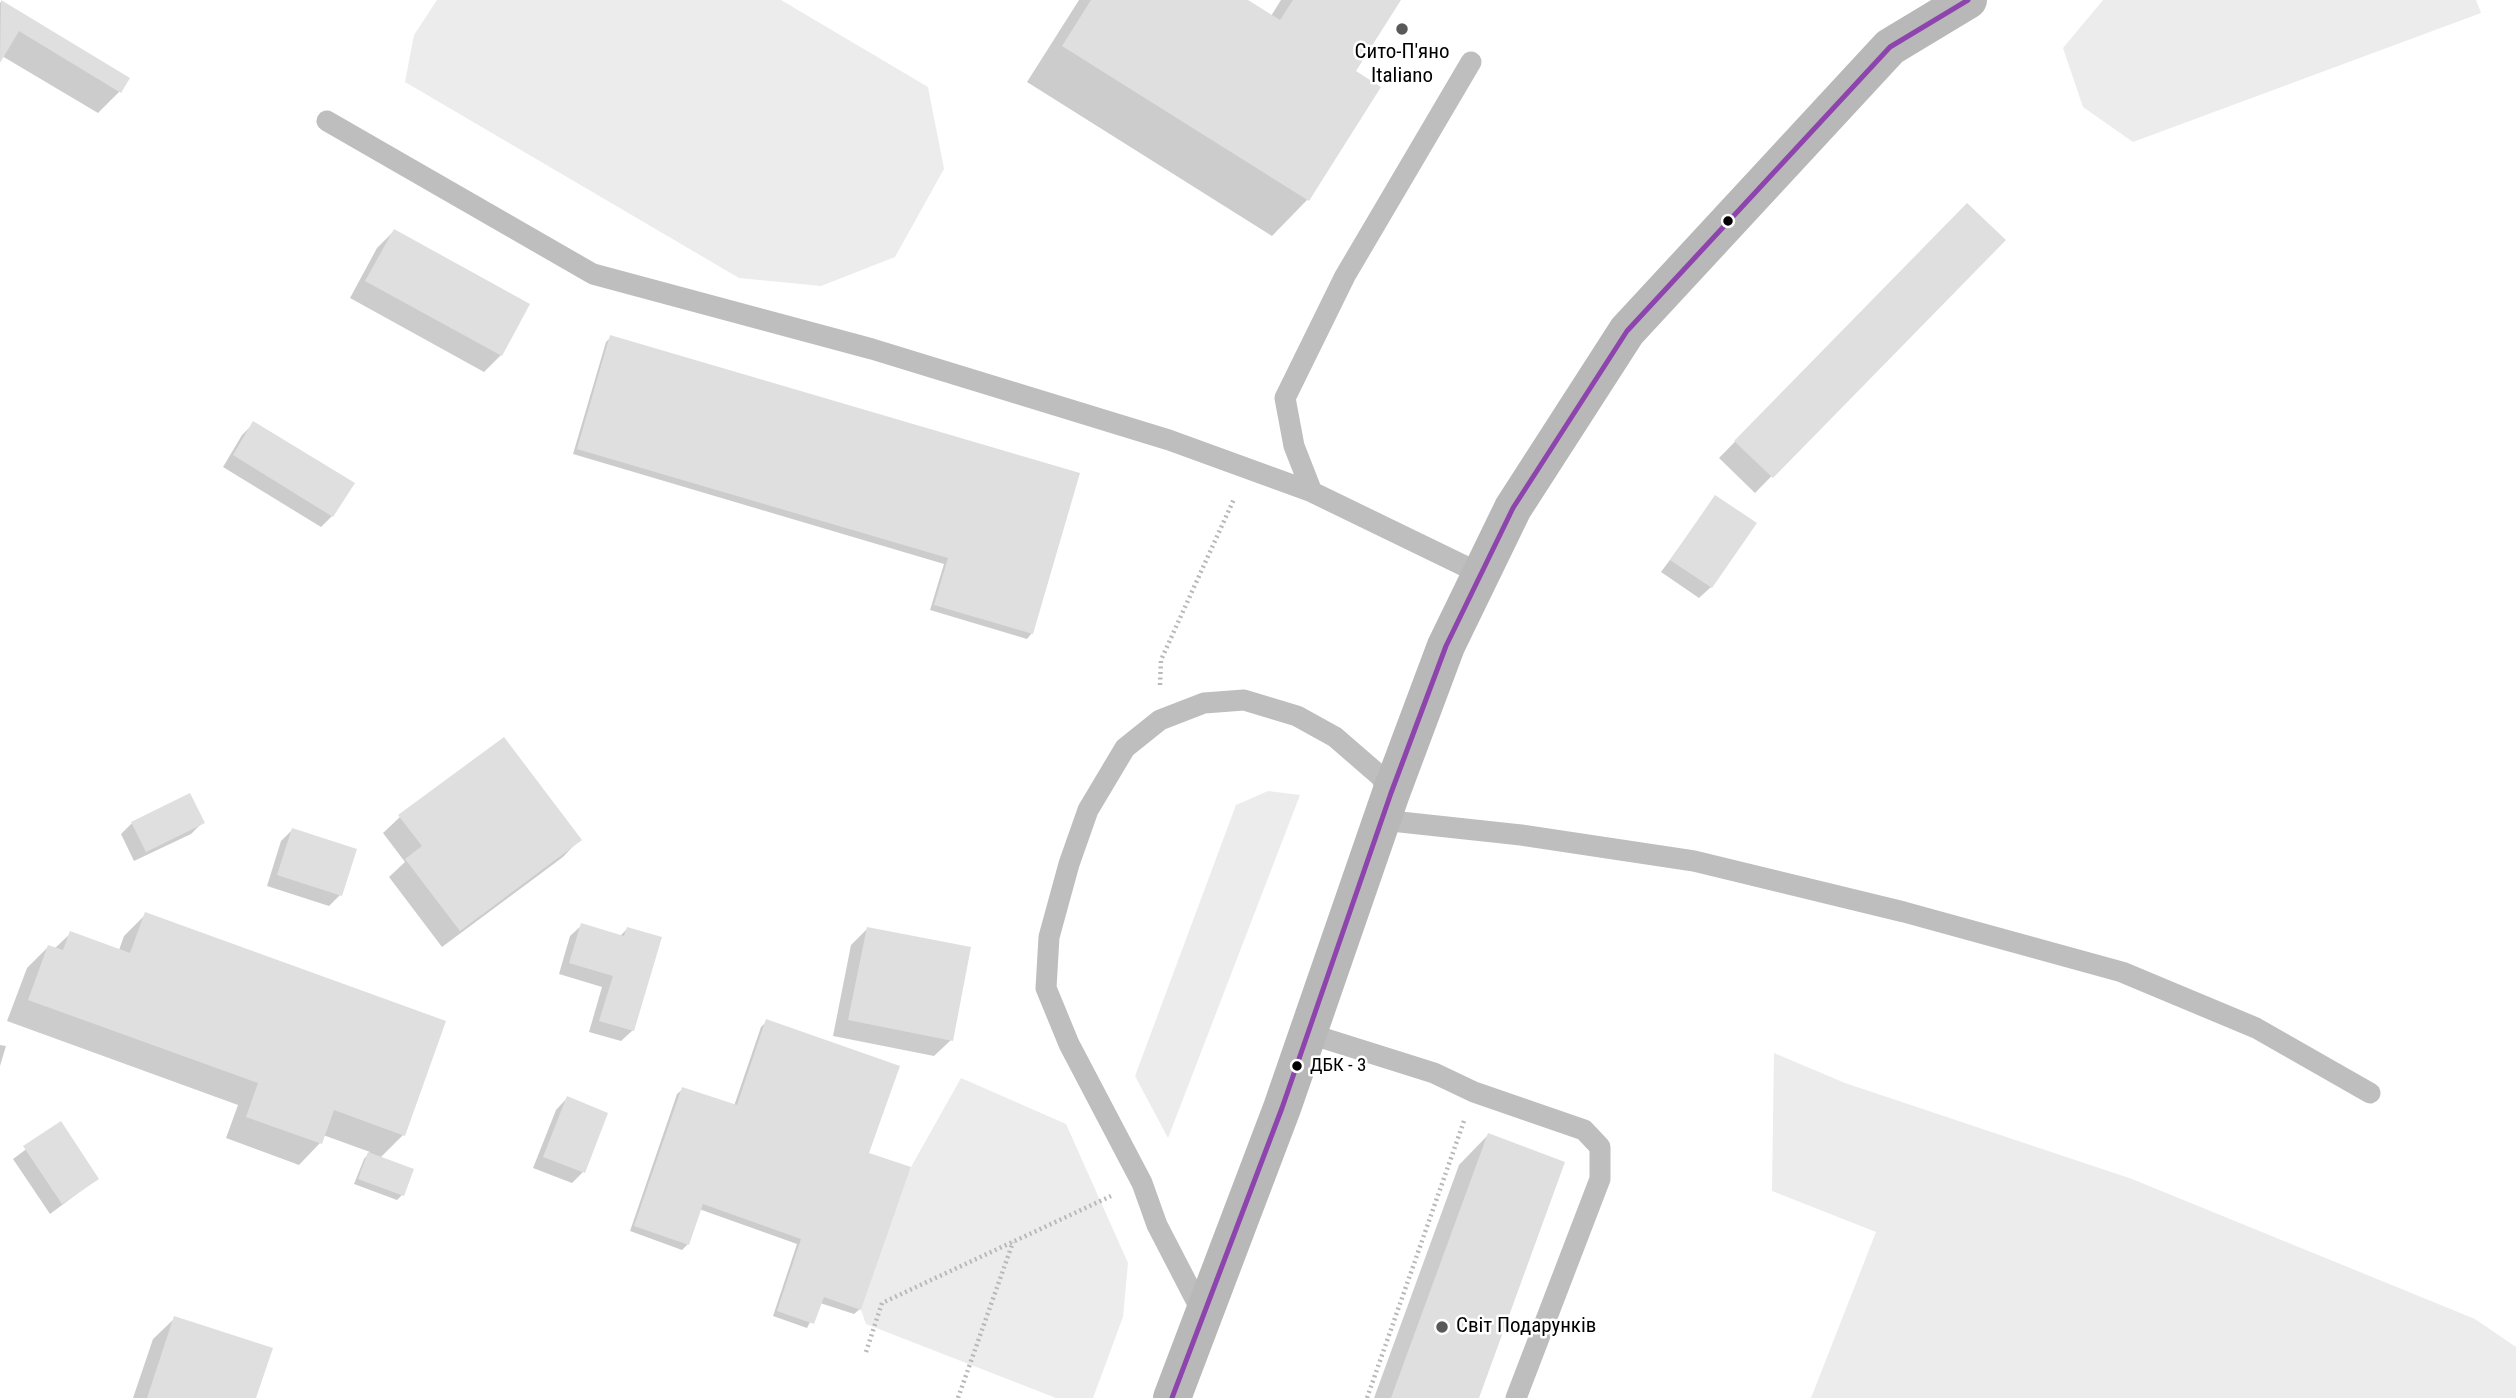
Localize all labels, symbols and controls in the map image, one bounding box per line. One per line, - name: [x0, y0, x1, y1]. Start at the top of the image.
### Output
- marker: Сито-П'яно Italiano: [1394, 21, 1410, 37]
- place label: Сито-П'яно Italiano: [1355, 40, 1449, 90]
- unlabelled marker: [1721, 214, 1735, 228]
- place label: ДБК - 3: [1310, 1055, 1366, 1077]
- marker: ДБК - 3: [1290, 1059, 1304, 1073]
- place label: Світ Подарунків: [1456, 1314, 1596, 1340]
- marker: Світ Подарунків: [1434, 1319, 1450, 1335]

